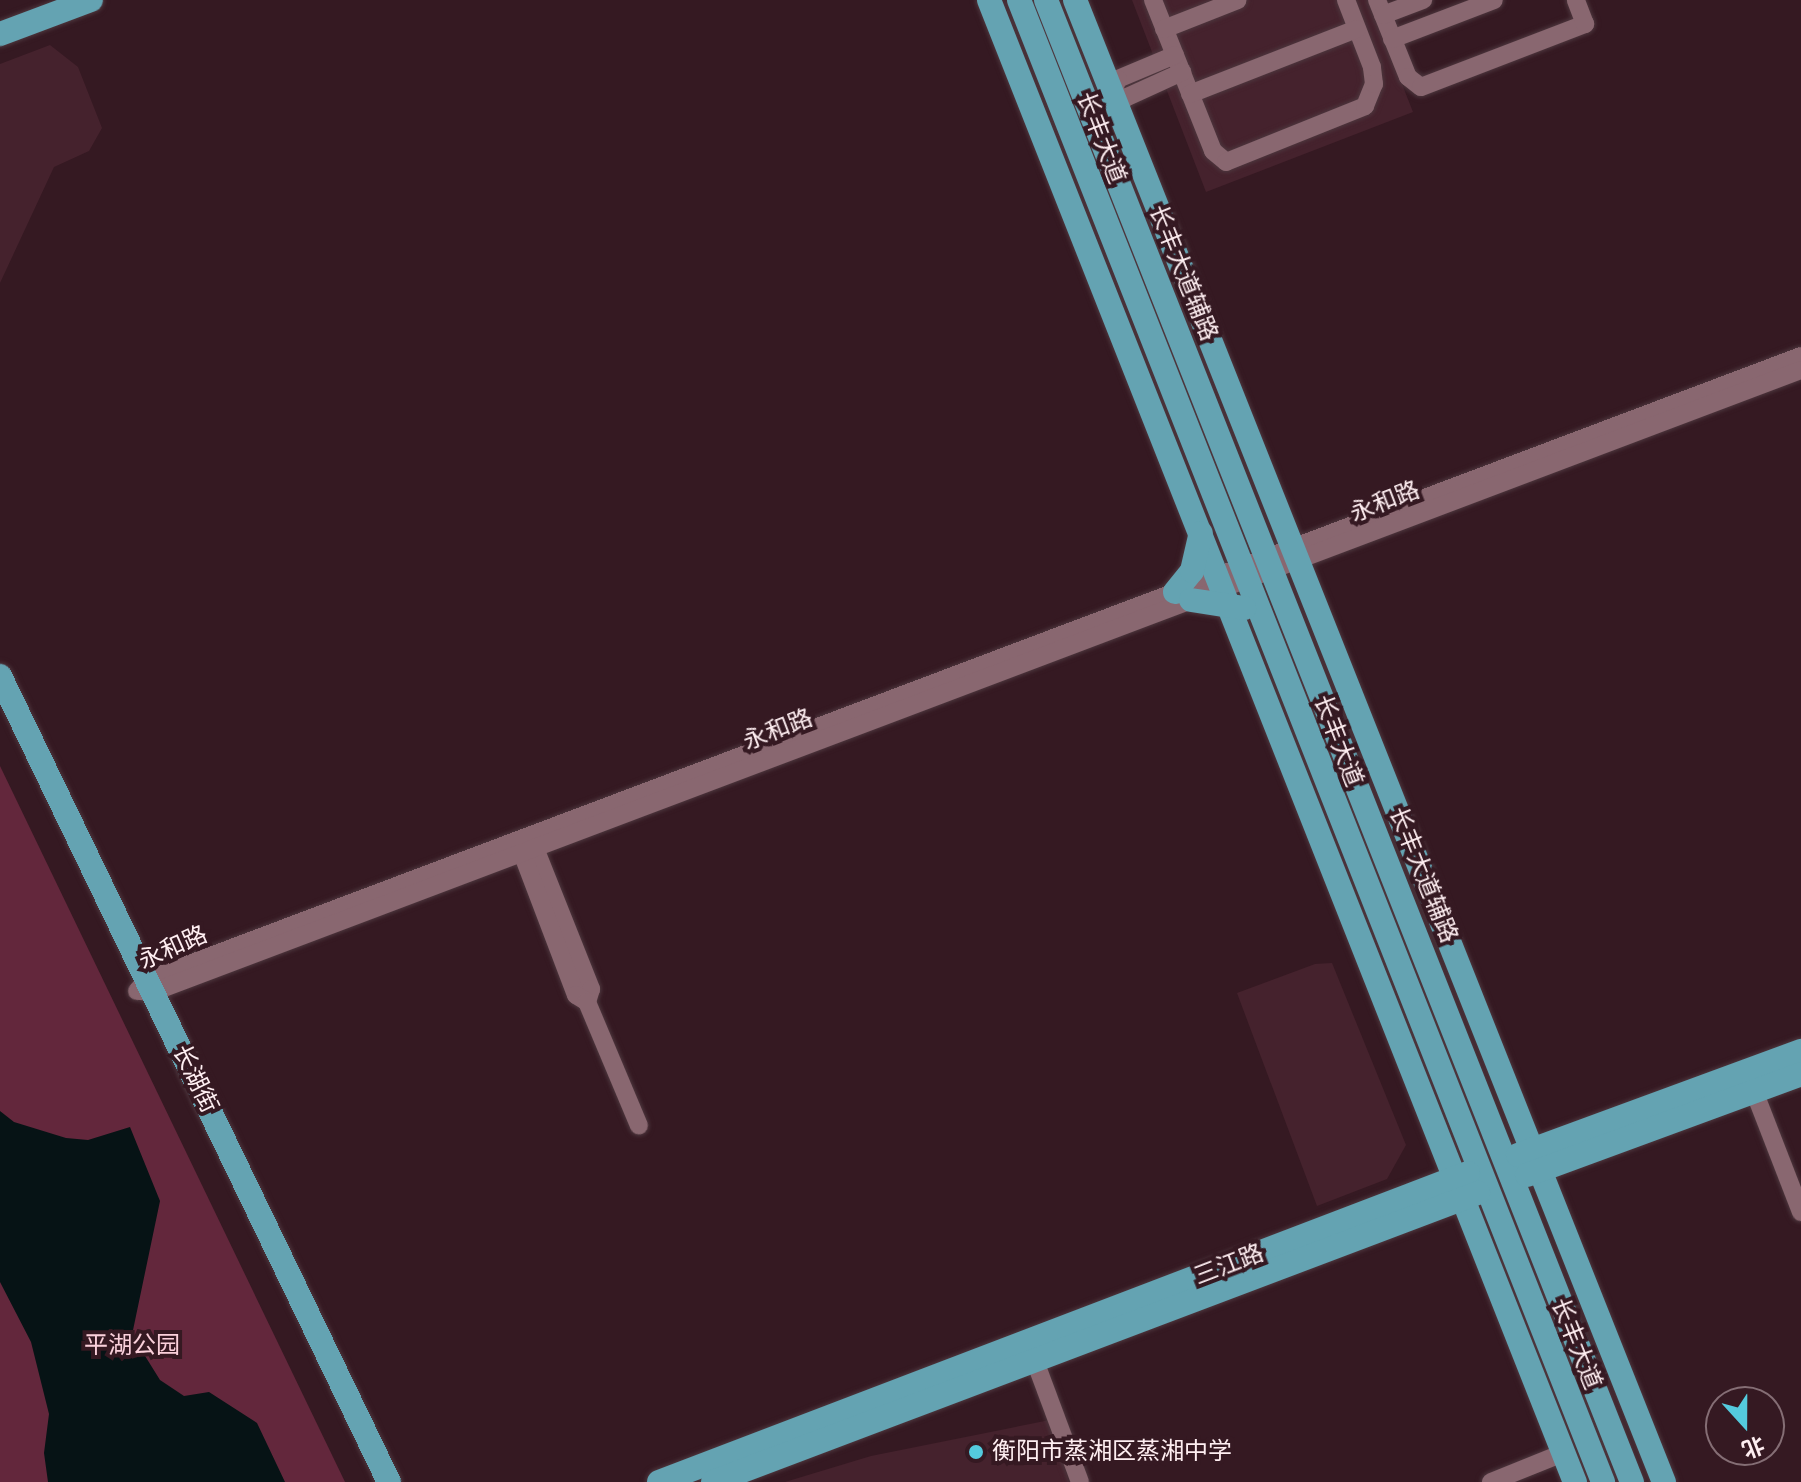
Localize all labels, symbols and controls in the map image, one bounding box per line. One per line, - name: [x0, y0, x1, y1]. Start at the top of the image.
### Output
- street label: 长丰大道: [1070, 88, 1132, 188]
- street label: 长丰大道辅路: [1143, 201, 1223, 345]
- street label: 永和路: [1346, 476, 1424, 528]
- street label: 长丰大道: [1307, 691, 1369, 791]
- street label: 永和路: [739, 704, 817, 756]
- street label: 长丰大道辅路: [1383, 803, 1463, 947]
- street label: 永和路: [134, 920, 212, 976]
- street label: 长湖街: [166, 1040, 224, 1118]
- street label: 三江路: [1190, 1239, 1268, 1291]
- street label: 长丰大道: [1545, 1294, 1607, 1394]
- park label: 平湖公园: [84, 1332, 180, 1360]
- north arrow: [1705, 1386, 1785, 1466]
- text: 北: [1738, 1431, 1768, 1463]
- place label: 衡阳市蒸湘区蒸湘中学: [992, 1438, 1232, 1466]
- marker: 衡阳市蒸湘区蒸湘中学: [967, 1443, 985, 1461]

